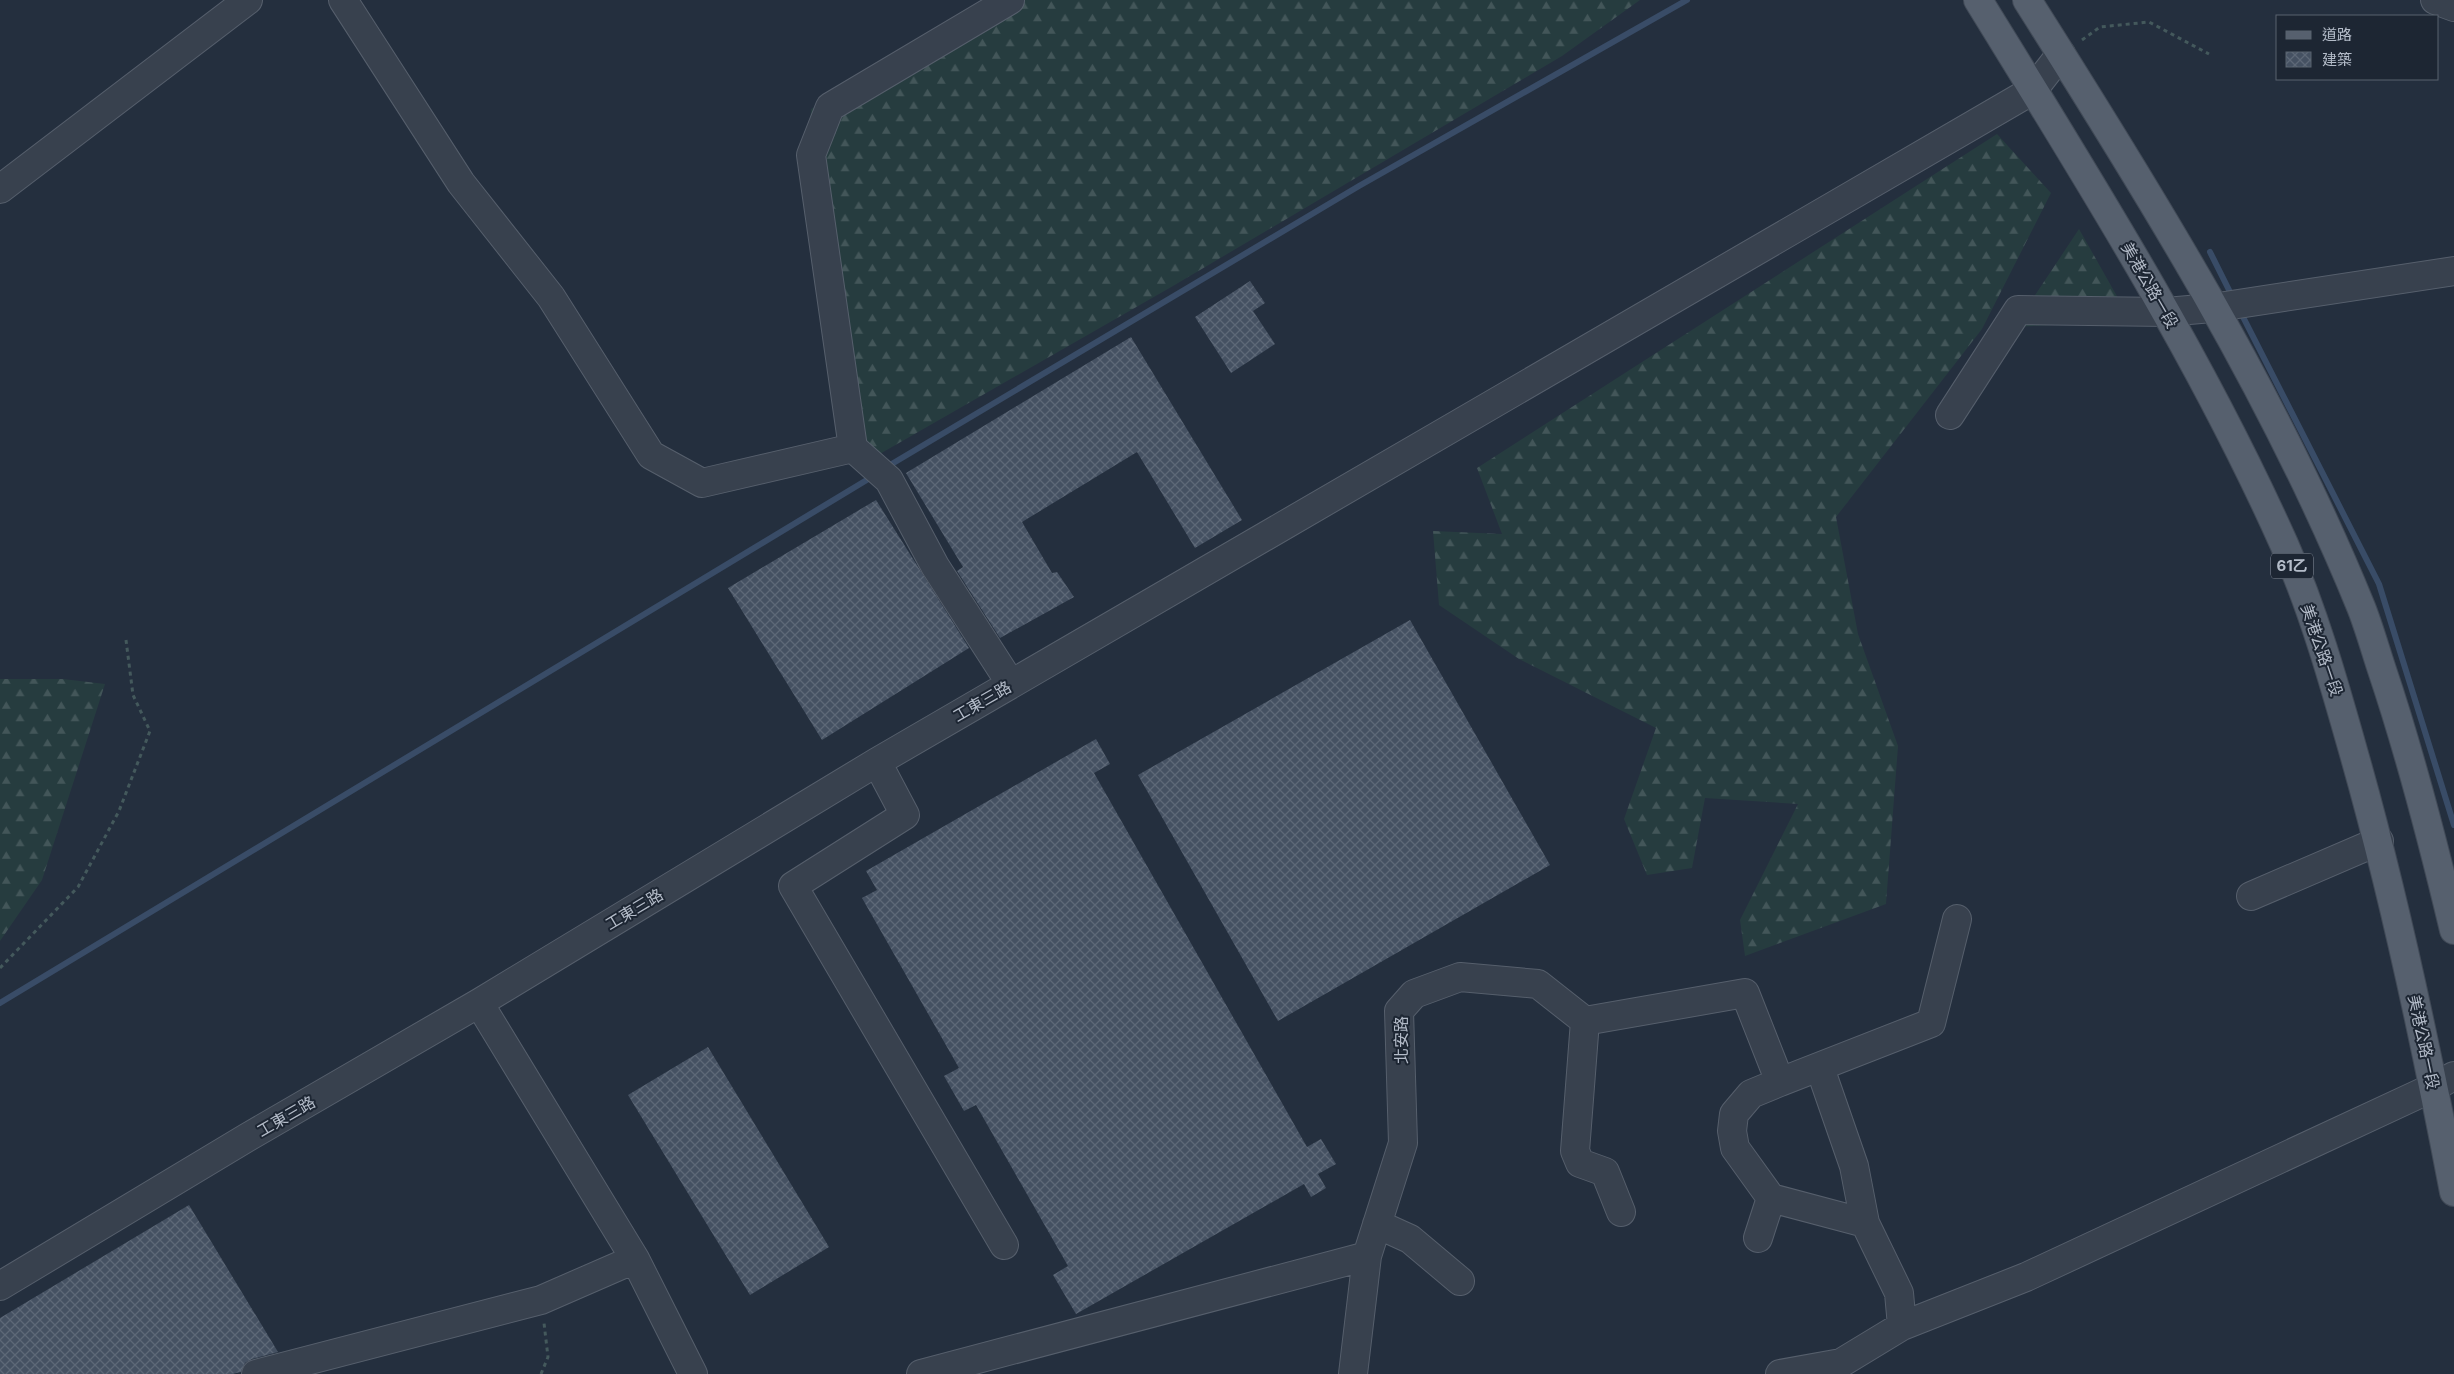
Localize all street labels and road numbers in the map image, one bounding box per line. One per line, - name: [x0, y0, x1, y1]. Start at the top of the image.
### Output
- street label: 美港公路一段: [2117, 238, 2183, 332]
- road number: 61乙: [2271, 554, 2313, 578]
- street label: 美港公路一段: [2297, 601, 2347, 699]
- street label: 工東三路: [949, 676, 1015, 726]
- street label: 工東三路: [601, 884, 667, 934]
- street label: 美港公路一段: [2404, 993, 2444, 1091]
- street label: 北安路: [1391, 1016, 1411, 1064]
- street label: 工東三路: [253, 1091, 319, 1141]

